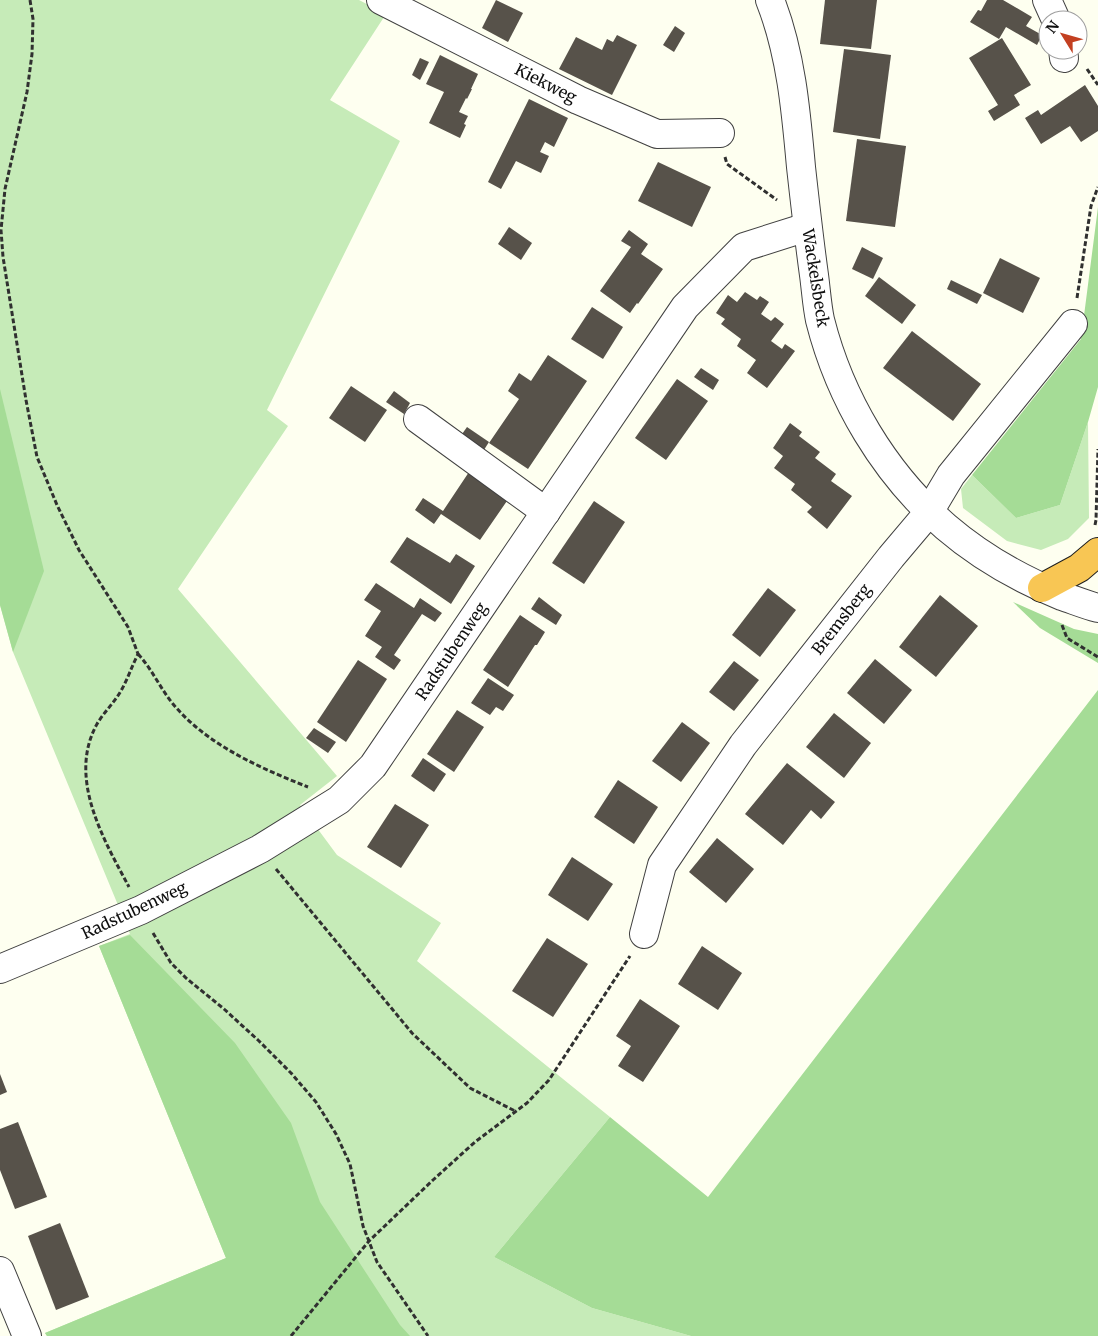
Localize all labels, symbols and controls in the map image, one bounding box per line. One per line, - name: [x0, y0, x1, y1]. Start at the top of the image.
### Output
- north arrow: [1038, 10, 1088, 60]
- text: N: [1042, 17, 1063, 37]
- street label: Kiekweg: [512, 59, 580, 107]
- street label: Wackelsbeck: [798, 226, 834, 329]
- street label: Bremsberg: [807, 579, 875, 658]
- street label: Radstubenweg: [411, 598, 491, 704]
- street label: Radstubenweg: [78, 877, 190, 943]

